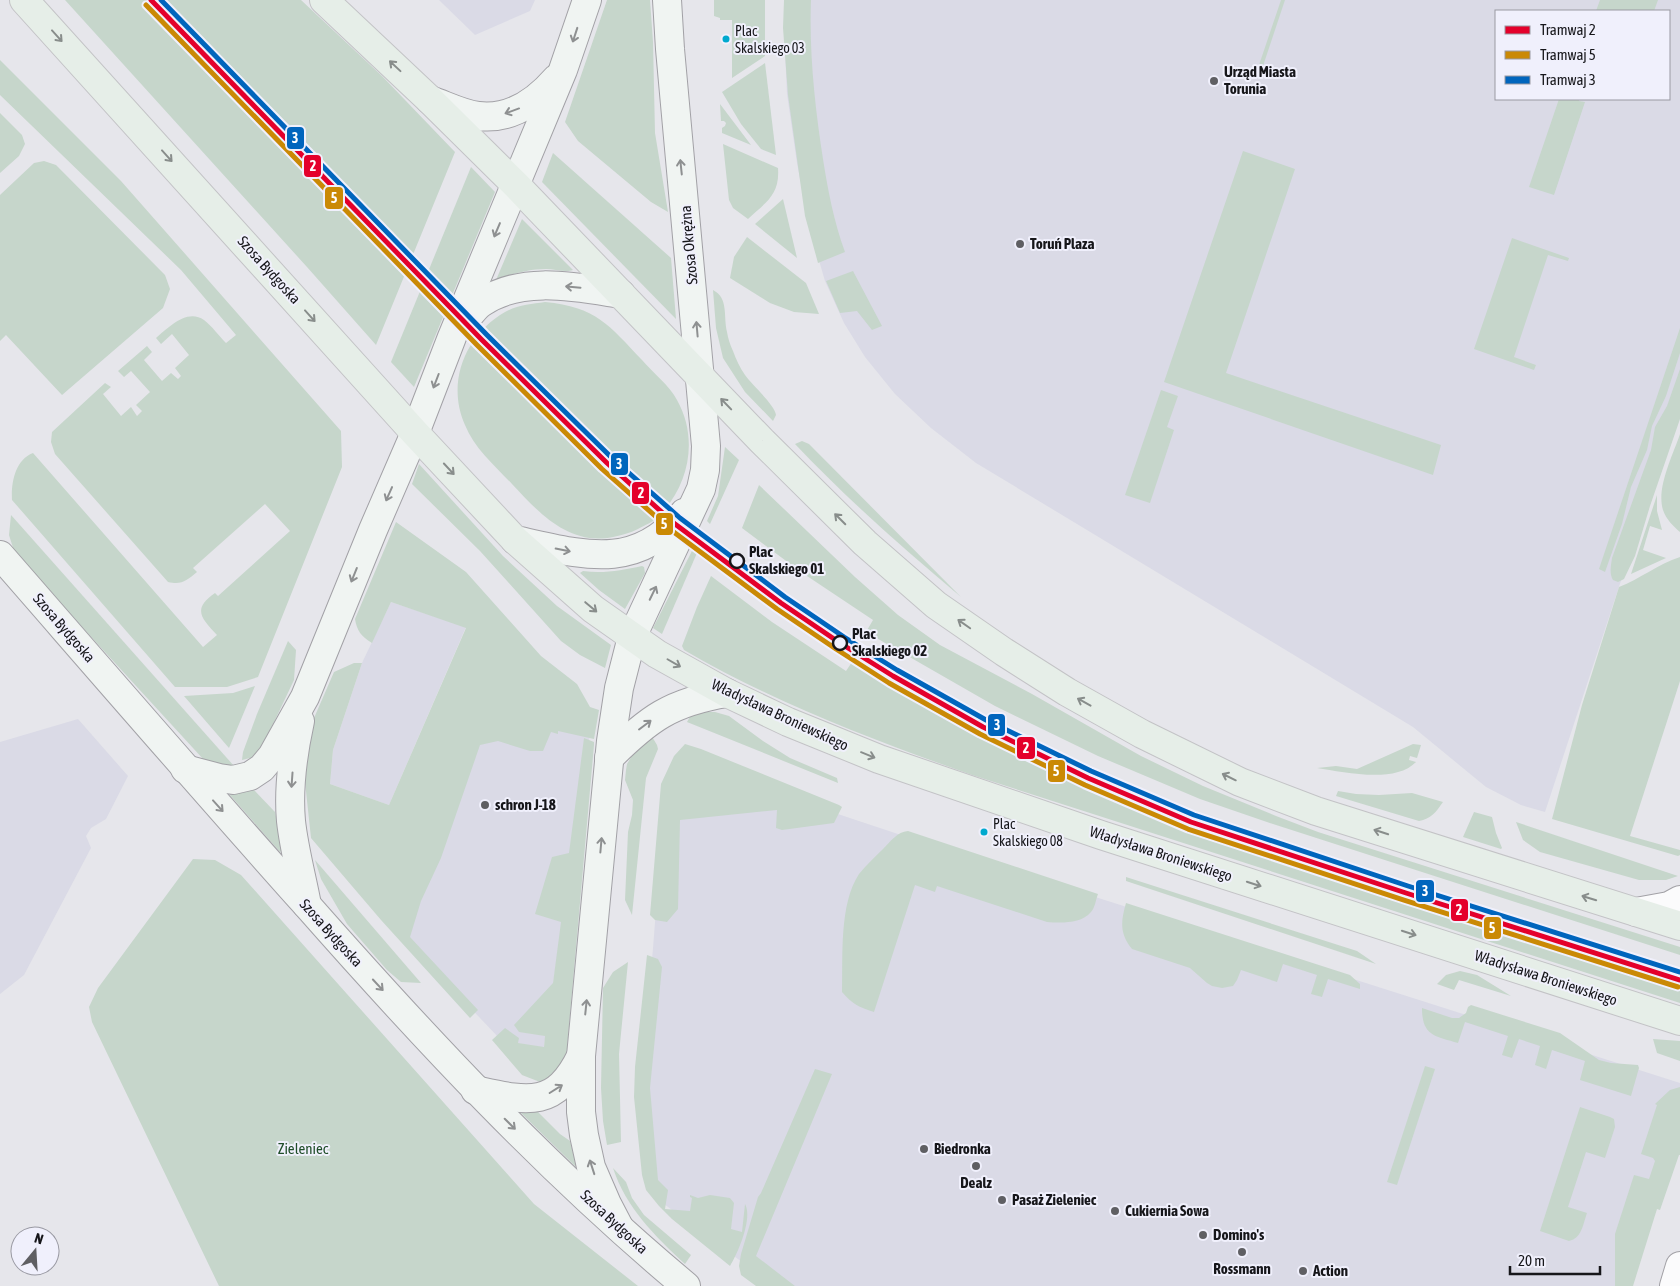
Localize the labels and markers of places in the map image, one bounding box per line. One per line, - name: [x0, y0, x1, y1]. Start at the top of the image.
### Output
- place label: Plac Skalskiego 03: [735, 23, 805, 56]
- marker: Plac Skalskiego 03: [721, 34, 731, 44]
- place label: Urząd Miasta Torunia: [1224, 63, 1296, 97]
- marker: Urząd Miasta Torunia: [1208, 75, 1220, 87]
- place label: Toruń Plaza: [1030, 235, 1094, 252]
- marker: Toruń Plaza: [1014, 238, 1026, 250]
- place label: Plac Skalskiego 01: [749, 543, 824, 577]
- marker: Plac Skalskiego 01: [729, 553, 745, 569]
- place label: Plac Skalskiego 02: [852, 625, 927, 659]
- marker: Plac Skalskiego 02: [832, 635, 848, 651]
- place label: schron J-18: [495, 796, 556, 813]
- marker: schron J-18: [479, 799, 491, 811]
- place label: Plac Skalskiego 08: [993, 816, 1063, 849]
- marker: Plac Skalskiego 08: [979, 827, 989, 837]
- place label: Biedronka: [934, 1140, 991, 1157]
- marker: Biedronka: [918, 1143, 930, 1155]
- marker: Dealz: [970, 1160, 982, 1172]
- place label: Dealz: [960, 1174, 992, 1191]
- place label: Pasaż Zieleniec: [1012, 1191, 1097, 1208]
- marker: Pasaż Zieleniec: [996, 1194, 1008, 1206]
- place label: Cukiernia Sowa: [1125, 1202, 1209, 1219]
- marker: Cukiernia Sowa: [1109, 1205, 1121, 1217]
- place label: Domino's: [1213, 1226, 1265, 1243]
- marker: Domino's: [1197, 1229, 1209, 1241]
- marker: Rossmann: [1236, 1246, 1248, 1258]
- place label: Rossmann: [1213, 1260, 1271, 1277]
- place label: Action: [1312, 1262, 1348, 1279]
- marker: Action: [1297, 1265, 1309, 1277]

